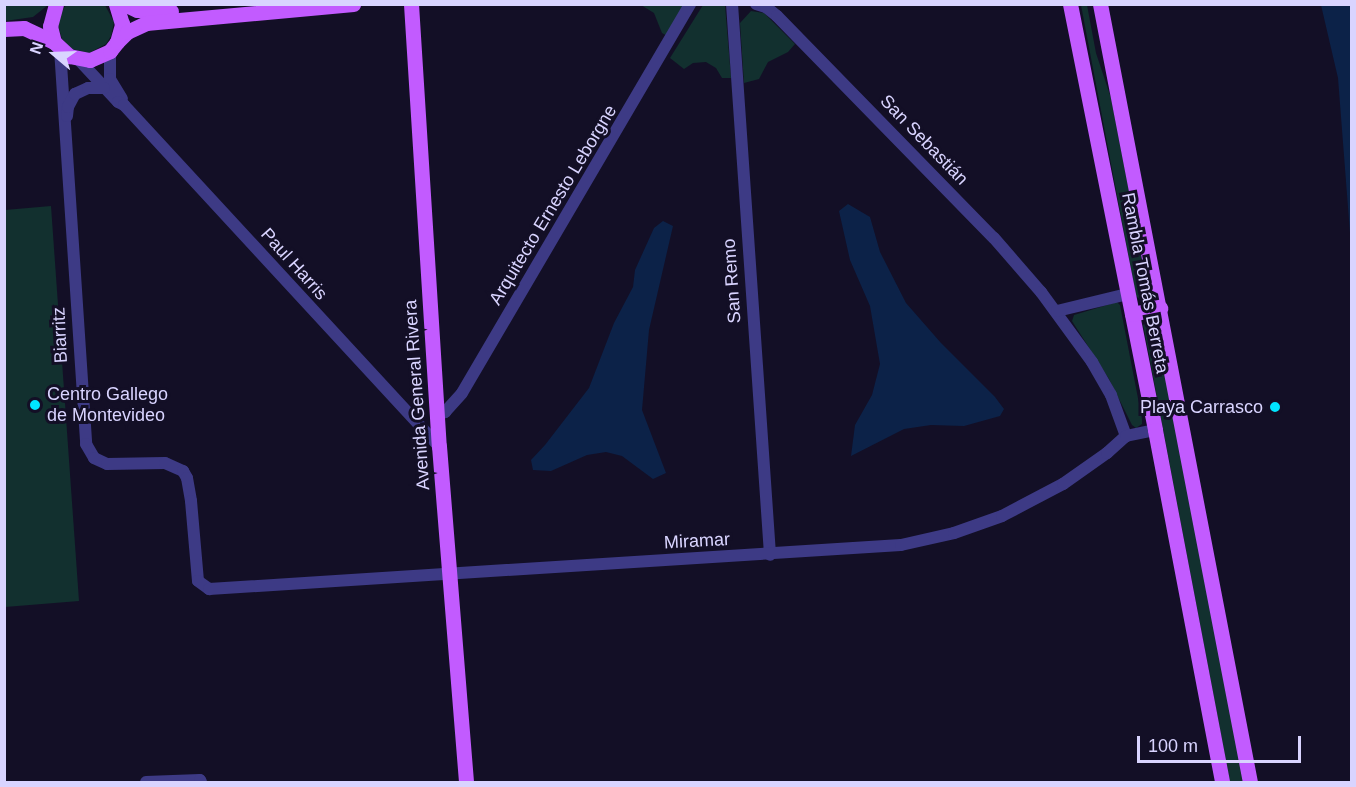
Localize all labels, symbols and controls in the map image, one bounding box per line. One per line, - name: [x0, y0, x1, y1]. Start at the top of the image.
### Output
- north arrow: [24, 24, 84, 84]
- text: N: [27, 40, 46, 56]
- street label: San Sebastián: [876, 90, 972, 190]
- street label: Arquitecto Ernesto Leborgne: [485, 101, 621, 309]
- street label: Rambla Tomás Berreta: [1117, 191, 1173, 375]
- street label: Paul Harris: [256, 224, 332, 304]
- street label: San Remo: [718, 238, 746, 324]
- street label: Avenida General Rivera: [400, 299, 434, 491]
- street label: Biarritz: [48, 306, 72, 364]
- place label: Centro Gallego de Montevideo: [47, 384, 168, 426]
- place label: Playa Carrasco: [1140, 396, 1263, 418]
- marker: Centro Gallego de Montevideo: [28, 398, 42, 412]
- marker: Playa Carrasco: [1268, 400, 1282, 414]
- street label: Miramar: [663, 528, 731, 554]
- scale bar: [1140, 724, 1304, 762]
- text: 100 m: [1148, 736, 1198, 756]

